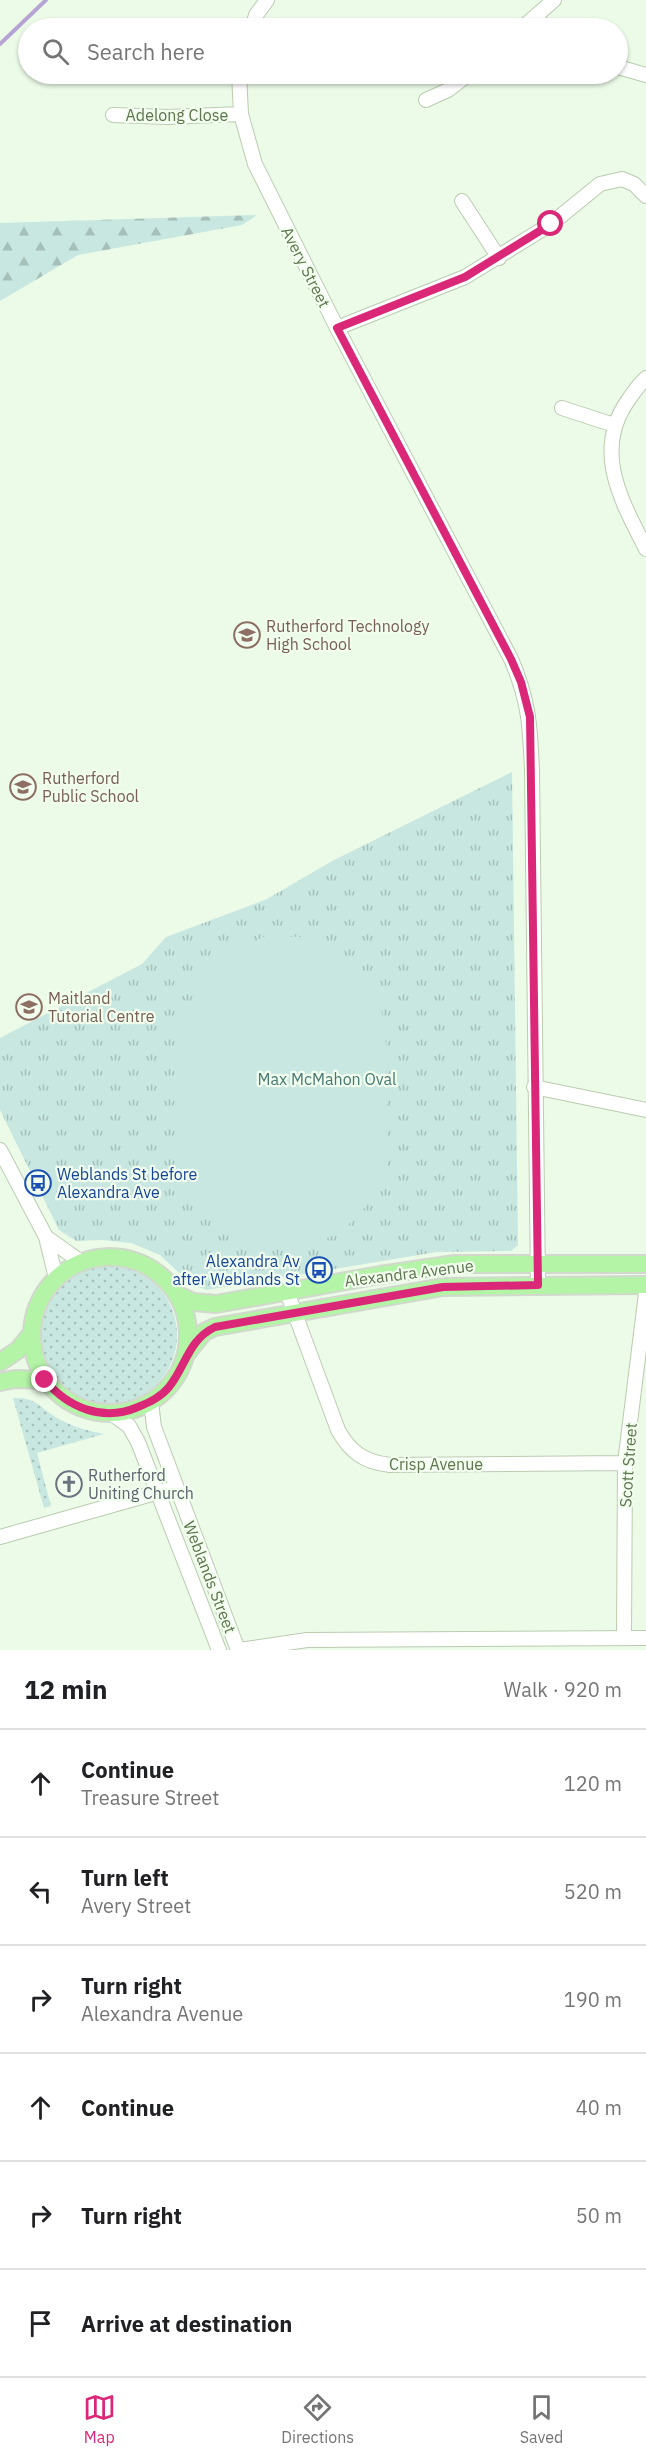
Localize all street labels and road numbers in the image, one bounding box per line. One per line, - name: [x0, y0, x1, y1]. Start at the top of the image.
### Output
- street label: Adelong Close: [126, 105, 229, 125]
- street label: Avery Street: [277, 223, 335, 311]
- street label: Alexandra Avenue: [343, 1255, 475, 1291]
- street label: Scott Street: [615, 1422, 641, 1508]
- street label: Crisp Avenue: [389, 1454, 483, 1474]
- street label: Weblands Street: [179, 1518, 241, 1636]

